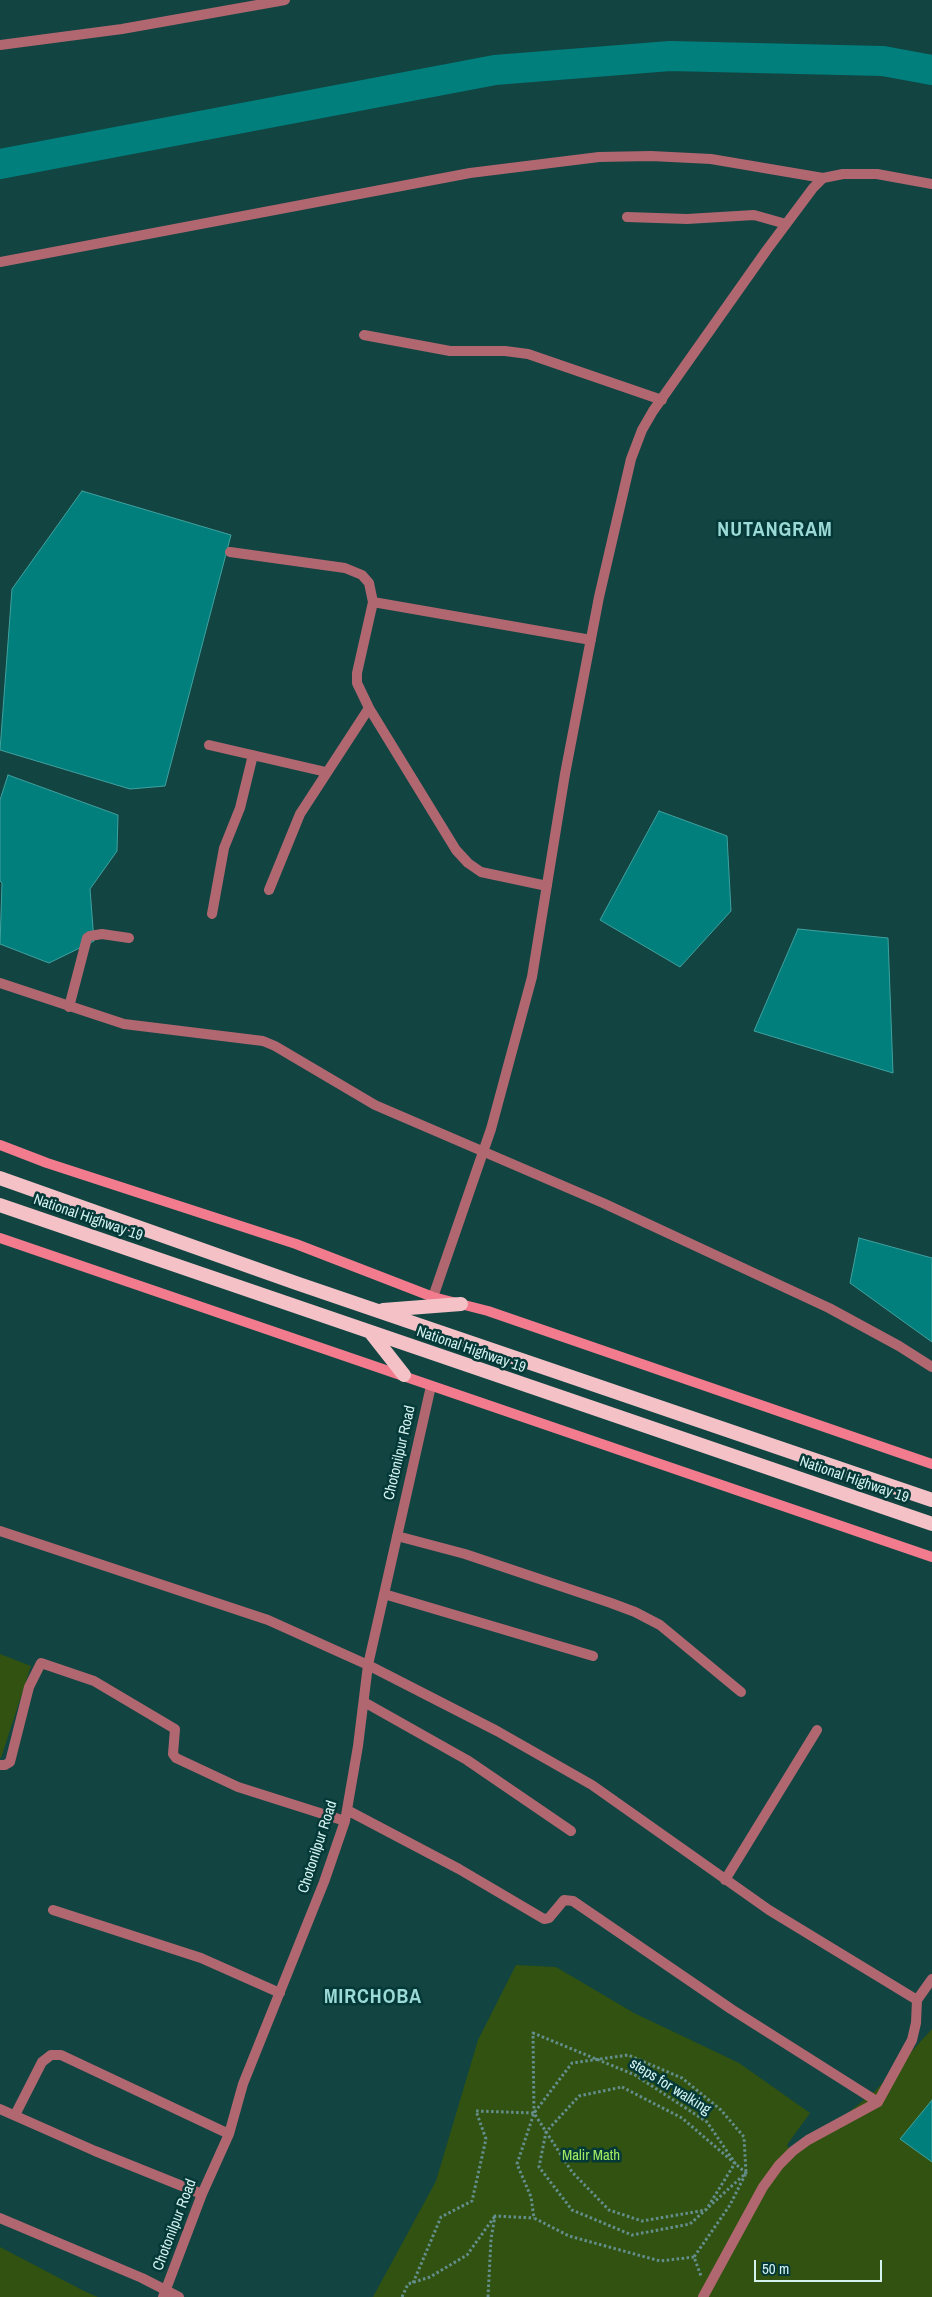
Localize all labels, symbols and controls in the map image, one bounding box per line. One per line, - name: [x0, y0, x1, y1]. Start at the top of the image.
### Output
- district label: NUTANGRAM: [716, 519, 834, 543]
- street label: National Highway 19: [31, 1191, 145, 1245]
- street label: National Highway 19: [414, 1323, 528, 1377]
- street label: Chotonilpur Road: [380, 1404, 420, 1502]
- street label: National Highway 19: [797, 1453, 911, 1507]
- street label: Chotonilpur Road: [295, 1798, 341, 1896]
- district label: MIRCHOBA: [323, 1986, 423, 2010]
- street label: steps for walking: [626, 2055, 714, 2119]
- park label: Malir Math: [562, 2147, 620, 2165]
- street label: Chotonilpur Road: [149, 2177, 201, 2273]
- scale bar: [757, 2250, 884, 2282]
- text: 50 m: [762, 2258, 789, 2279]

